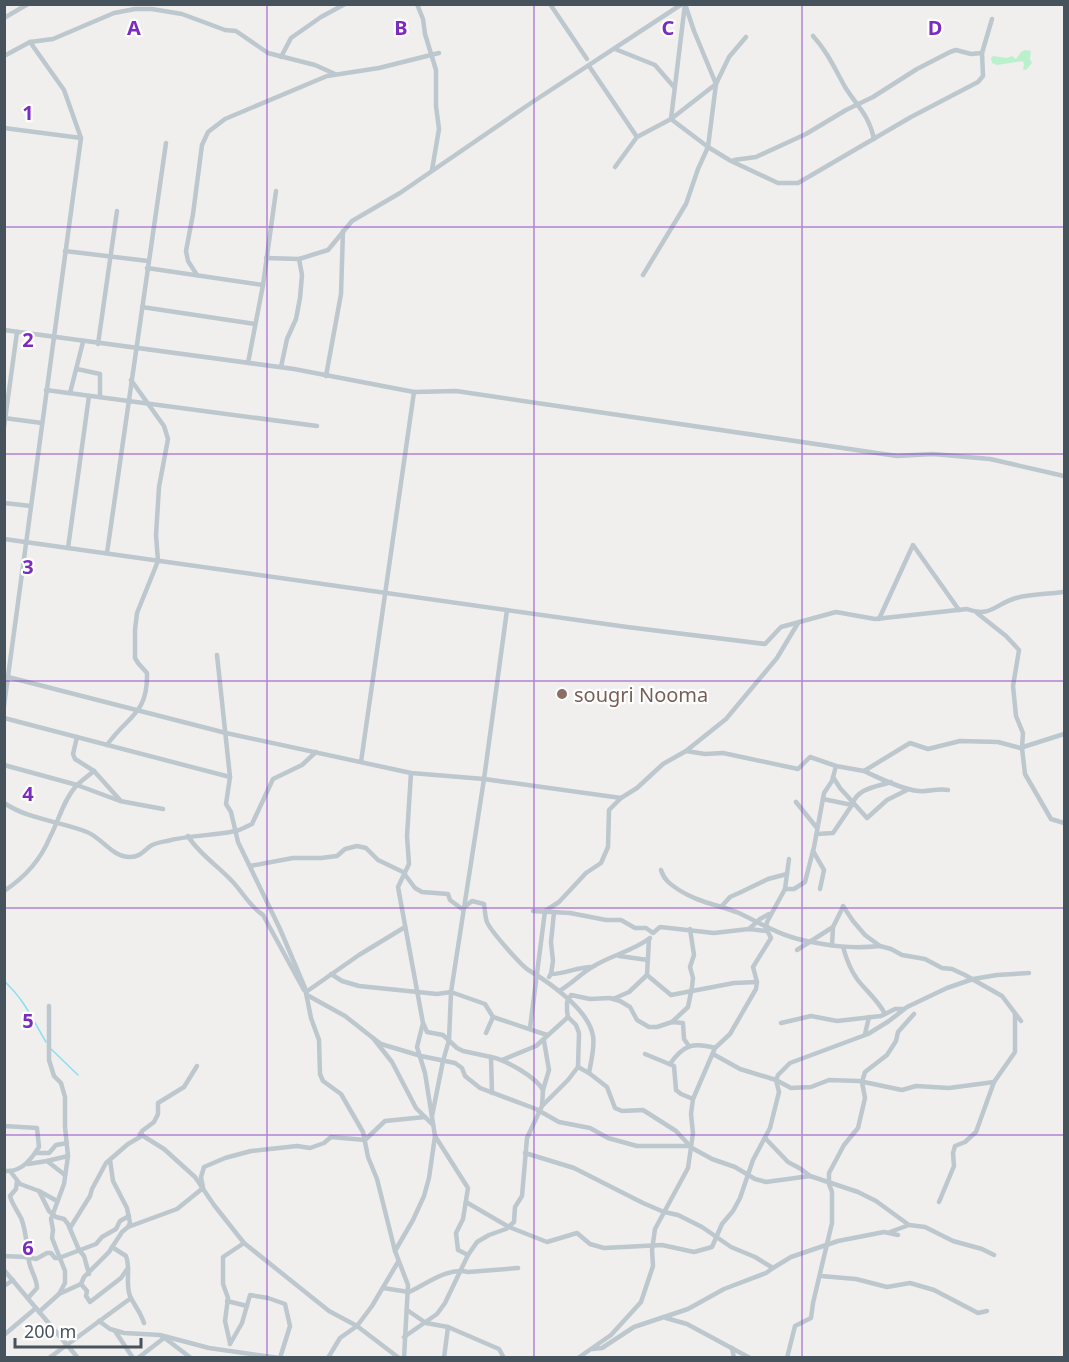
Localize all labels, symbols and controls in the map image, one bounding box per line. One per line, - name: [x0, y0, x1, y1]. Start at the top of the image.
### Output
- text: A: [127, 14, 141, 41]
- text: B: [394, 14, 408, 41]
- text: C: [662, 14, 675, 41]
- text: D: [928, 14, 942, 41]
- text: 1: [22, 99, 34, 126]
- text: 2: [22, 326, 34, 353]
- text: 3: [22, 553, 34, 580]
- place label: sougri Nooma: [574, 681, 708, 708]
- marker: sougri Nooma: [555, 687, 569, 701]
- text: 4: [22, 780, 34, 807]
- text: 5: [22, 1007, 34, 1034]
- text: 6: [22, 1234, 34, 1261]
- scale bar: [15, 1311, 141, 1349]
- text: 200 m: [24, 1319, 76, 1343]

